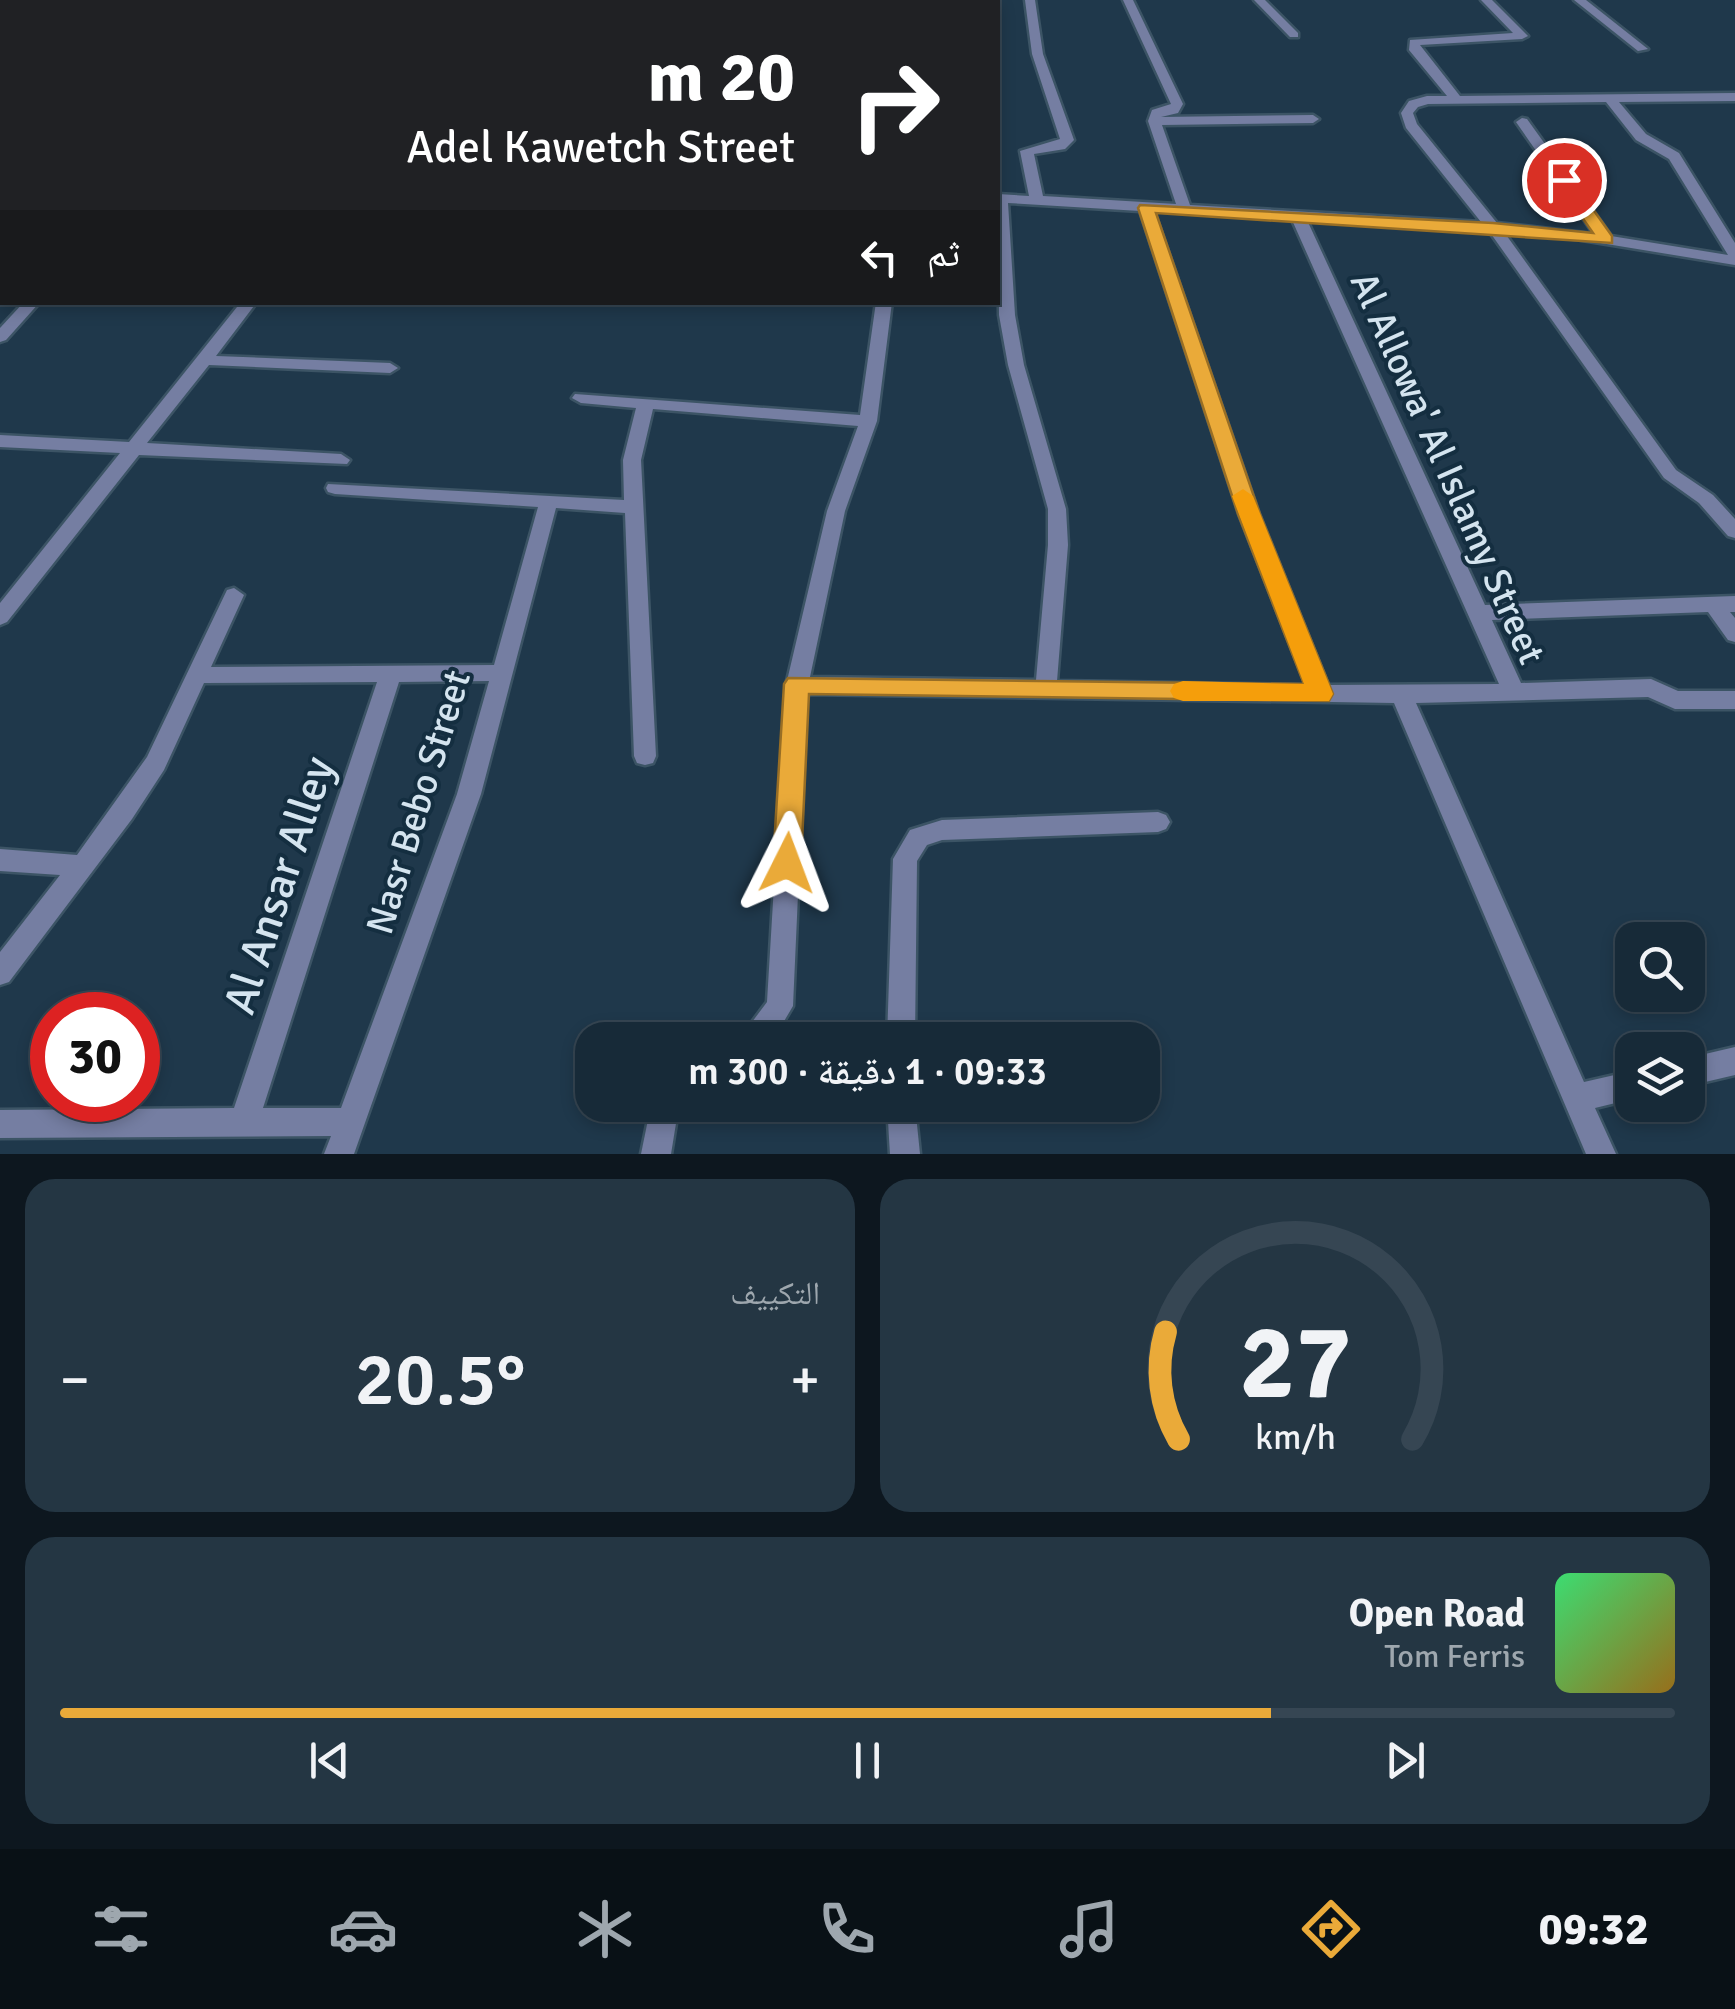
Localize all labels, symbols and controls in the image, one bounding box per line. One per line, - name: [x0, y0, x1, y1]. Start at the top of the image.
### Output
- text: 20 m: [647, 34, 795, 120]
- icon: right: [830, 40, 960, 170]
- text: Adel Kawetch Street: [407, 120, 795, 175]
- pin: [1522, 138, 1607, 223]
- icon: arrive: [1537, 153, 1592, 208]
- icon: left: [852, 230, 907, 285]
- text: ثم: [927, 230, 960, 277]
- street label: Al Allowa' Al Islamy Street: [1340, 265, 1555, 671]
- street label: Nasr Bebo Street: [356, 665, 481, 940]
- street label: Al Ansar Alley: [212, 750, 347, 1021]
- position arrow: [735, 811, 839, 915]
- map controls: [1615, 922, 1705, 1122]
- button: search: [1615, 922, 1705, 1012]
- speed limit sign: 30: [30, 992, 160, 1122]
- button: layers: [1615, 1032, 1705, 1122]
- text: 09:33 · 1 دقيقة · 300 m: [688, 1048, 1047, 1095]
- text: التكييف: [730, 1274, 820, 1313]
- text: 27: [1239, 1299, 1351, 1427]
- text: 20.5°: [354, 1333, 526, 1426]
- text: −: [60, 1346, 90, 1414]
- text: +: [790, 1346, 820, 1414]
- text: km/h: [1255, 1415, 1335, 1459]
- text: Open Road: [1349, 1590, 1525, 1637]
- text: Tom Ferris: [1384, 1637, 1525, 1676]
- icon: previous: [302, 1733, 357, 1788]
- icon: pause: [840, 1733, 895, 1788]
- icon: next: [1378, 1733, 1433, 1788]
- icon: filters: [86, 1894, 156, 1964]
- icon: car: [328, 1894, 398, 1964]
- icon: climate: [570, 1894, 640, 1964]
- icon: phone: [812, 1894, 882, 1964]
- icon: music: [1054, 1894, 1124, 1964]
- icon: directions: [1296, 1894, 1366, 1964]
- text: 09:32: [1539, 1902, 1649, 1957]

